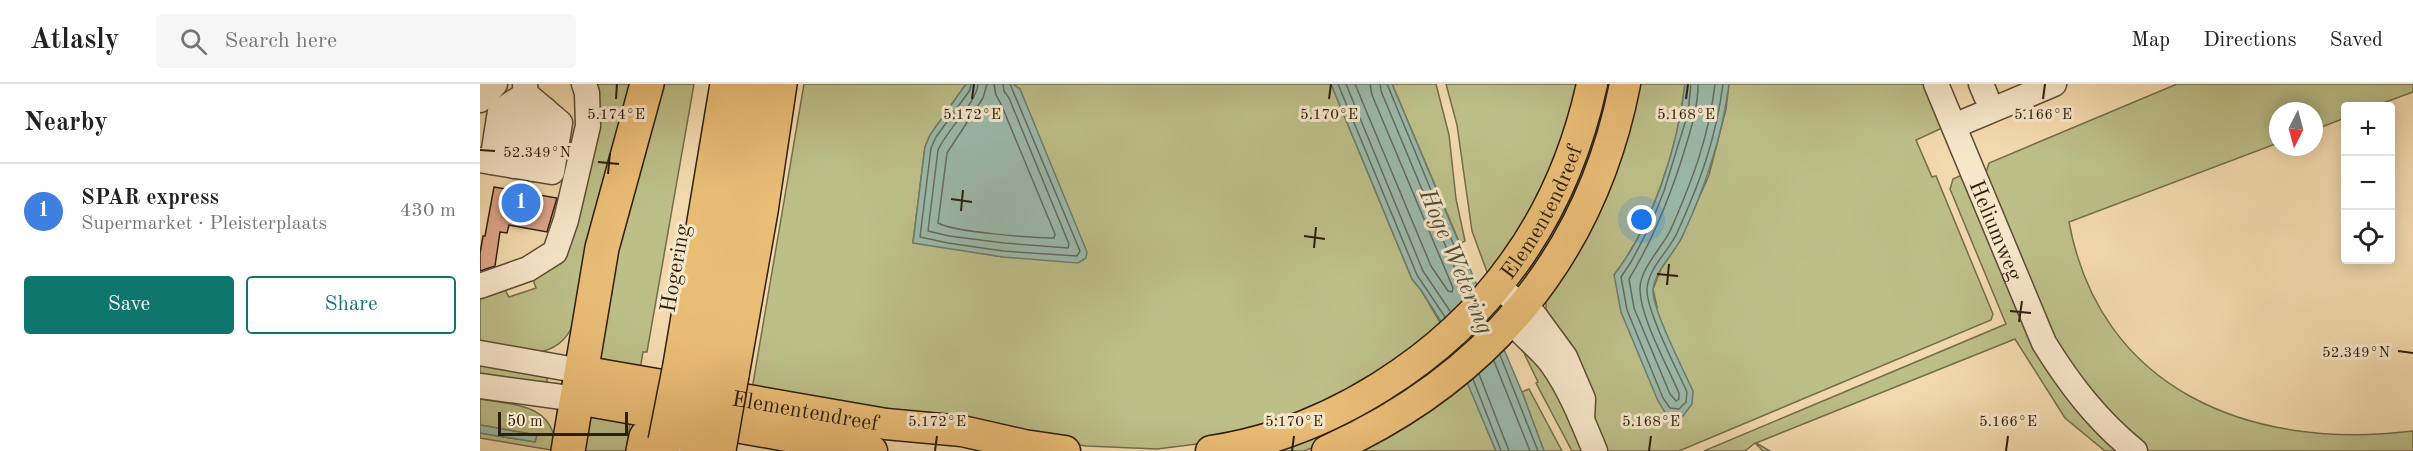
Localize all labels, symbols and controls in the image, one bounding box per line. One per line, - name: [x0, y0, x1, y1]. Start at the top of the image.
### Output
- search box: [156, 14, 576, 68]
- icon: search: [177, 25, 210, 58]
- text: Atlasly: [30, 27, 120, 55]
- text: Search here: [225, 30, 337, 52]
- text: Map: [2131, 30, 2170, 51]
- text: Directions: [2203, 30, 2297, 51]
- text: Saved: [2330, 30, 2383, 51]
- north arrow: [2269, 102, 2323, 156]
- map controls: [2341, 102, 2395, 264]
- button: +: [2341, 102, 2395, 156]
- text: 5.174°E: [587, 108, 645, 123]
- text: 5.172°E: [943, 108, 1001, 123]
- text: 5.170°E: [1300, 108, 1358, 123]
- text: 5.168°E: [1657, 108, 1715, 123]
- text: 5.166°E: [2014, 108, 2072, 123]
- text: Nearby: [24, 110, 108, 136]
- street label: Elementendreef: [1497, 142, 1587, 284]
- text: 52.349°N: [503, 146, 571, 161]
- button: −: [2341, 156, 2395, 210]
- street label: Heliumweg: [1964, 177, 2026, 284]
- pin: 1: [502, 180, 540, 226]
- water label: Hoge Wetering: [1413, 185, 1497, 338]
- text: SPAR express: [81, 187, 219, 209]
- text: 1: [38, 201, 49, 221]
- text: 430 m: [400, 201, 456, 221]
- your location: [1627, 205, 1656, 234]
- button: locate: [2341, 210, 2395, 264]
- text: Supermarket · Pleisterplaats: [81, 214, 327, 234]
- street label: Hogering: [657, 223, 695, 314]
- button: Save: [24, 276, 234, 334]
- button: Share: [246, 276, 456, 334]
- text: 52.349°N: [2322, 346, 2390, 361]
- street label: Elementendreef: [730, 388, 881, 436]
- scale bar: [498, 409, 628, 436]
- text: 50 m: [507, 414, 543, 430]
- text: 5.172°E: [908, 415, 966, 430]
- text: 5.170°E: [1265, 415, 1323, 430]
- text: 5.168°E: [1622, 415, 1680, 430]
- text: 5.166°E: [1979, 415, 2037, 430]

